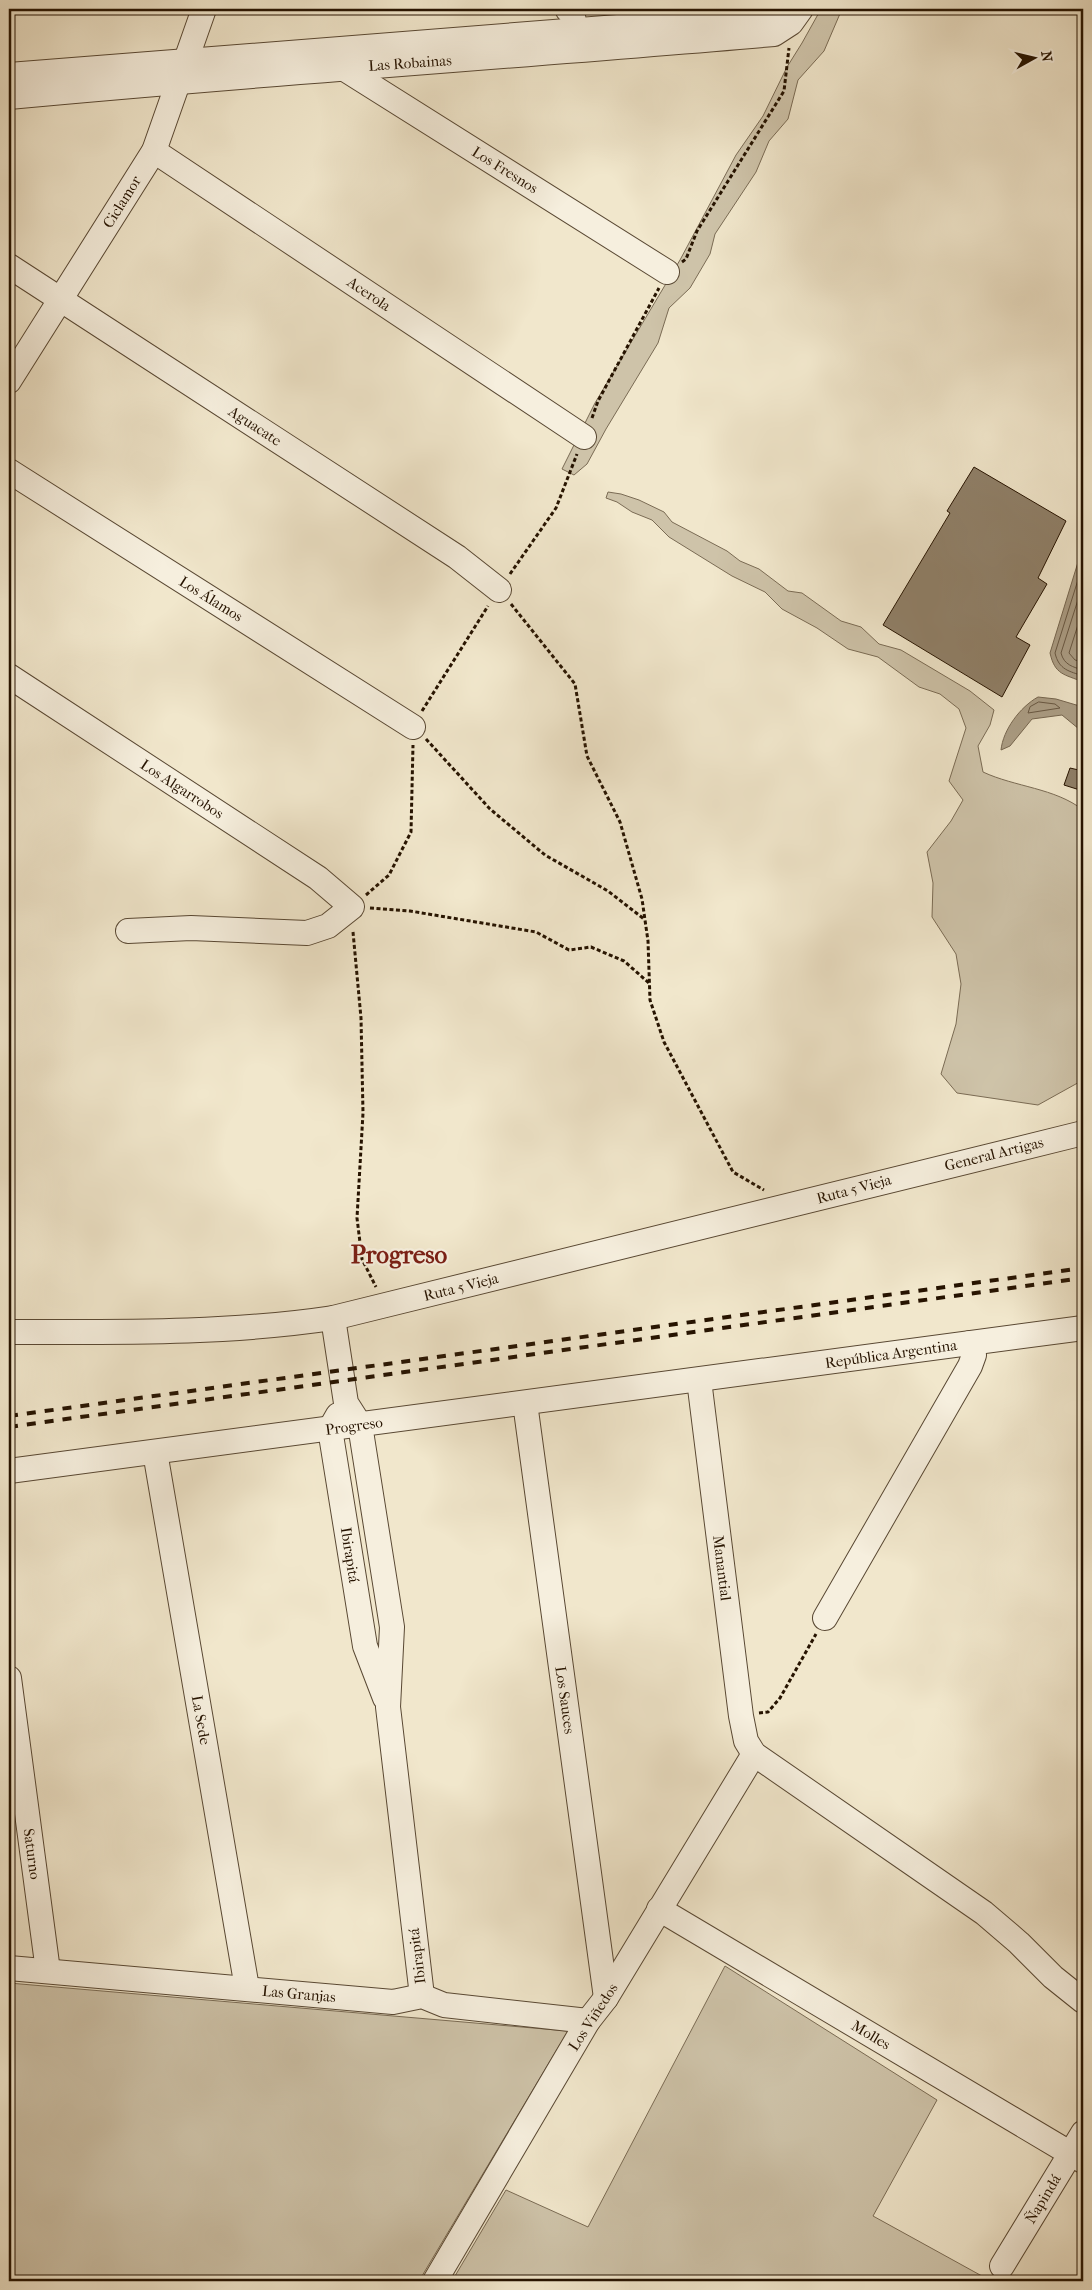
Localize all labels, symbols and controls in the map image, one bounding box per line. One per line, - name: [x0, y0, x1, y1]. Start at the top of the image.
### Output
- north arrow: [1010, 32, 1060, 82]
- text: N: [1037, 50, 1056, 63]
- street label: Las Robainas: [368, 51, 453, 75]
- street label: Los Fresnos: [469, 143, 542, 198]
- street label: Ciclamor: [99, 172, 145, 231]
- street label: Acerola: [343, 272, 395, 316]
- street label: Aguacate: [224, 402, 285, 450]
- street label: Los Álamos: [176, 572, 247, 626]
- street label: Los Algarrobos: [137, 755, 227, 823]
- street label: General Artigas: [943, 1133, 1046, 1175]
- street label: Ruta 5 Vieja: [815, 1170, 894, 1208]
- district label: Progreso: [351, 1240, 448, 1269]
- street label: Ruta 5 Vieja: [422, 1269, 501, 1305]
- street label: República Argentina: [824, 1336, 959, 1372]
- street label: Progreso: [324, 1413, 384, 1439]
- street label: Ibirapitá: [337, 1526, 363, 1585]
- street label: Manantial: [709, 1534, 735, 1602]
- street label: Los Sauces: [551, 1665, 579, 1735]
- street label: La Sede: [188, 1694, 214, 1747]
- street label: Saturno: [20, 1827, 45, 1881]
- street label: Ibirapitá: [405, 1926, 429, 1985]
- street label: Los Viñedos: [564, 1979, 622, 2054]
- street label: Las Granjas: [262, 1982, 337, 2006]
- street label: Molles: [848, 2016, 894, 2054]
- street label: Ñapindá: [1021, 2170, 1065, 2227]

